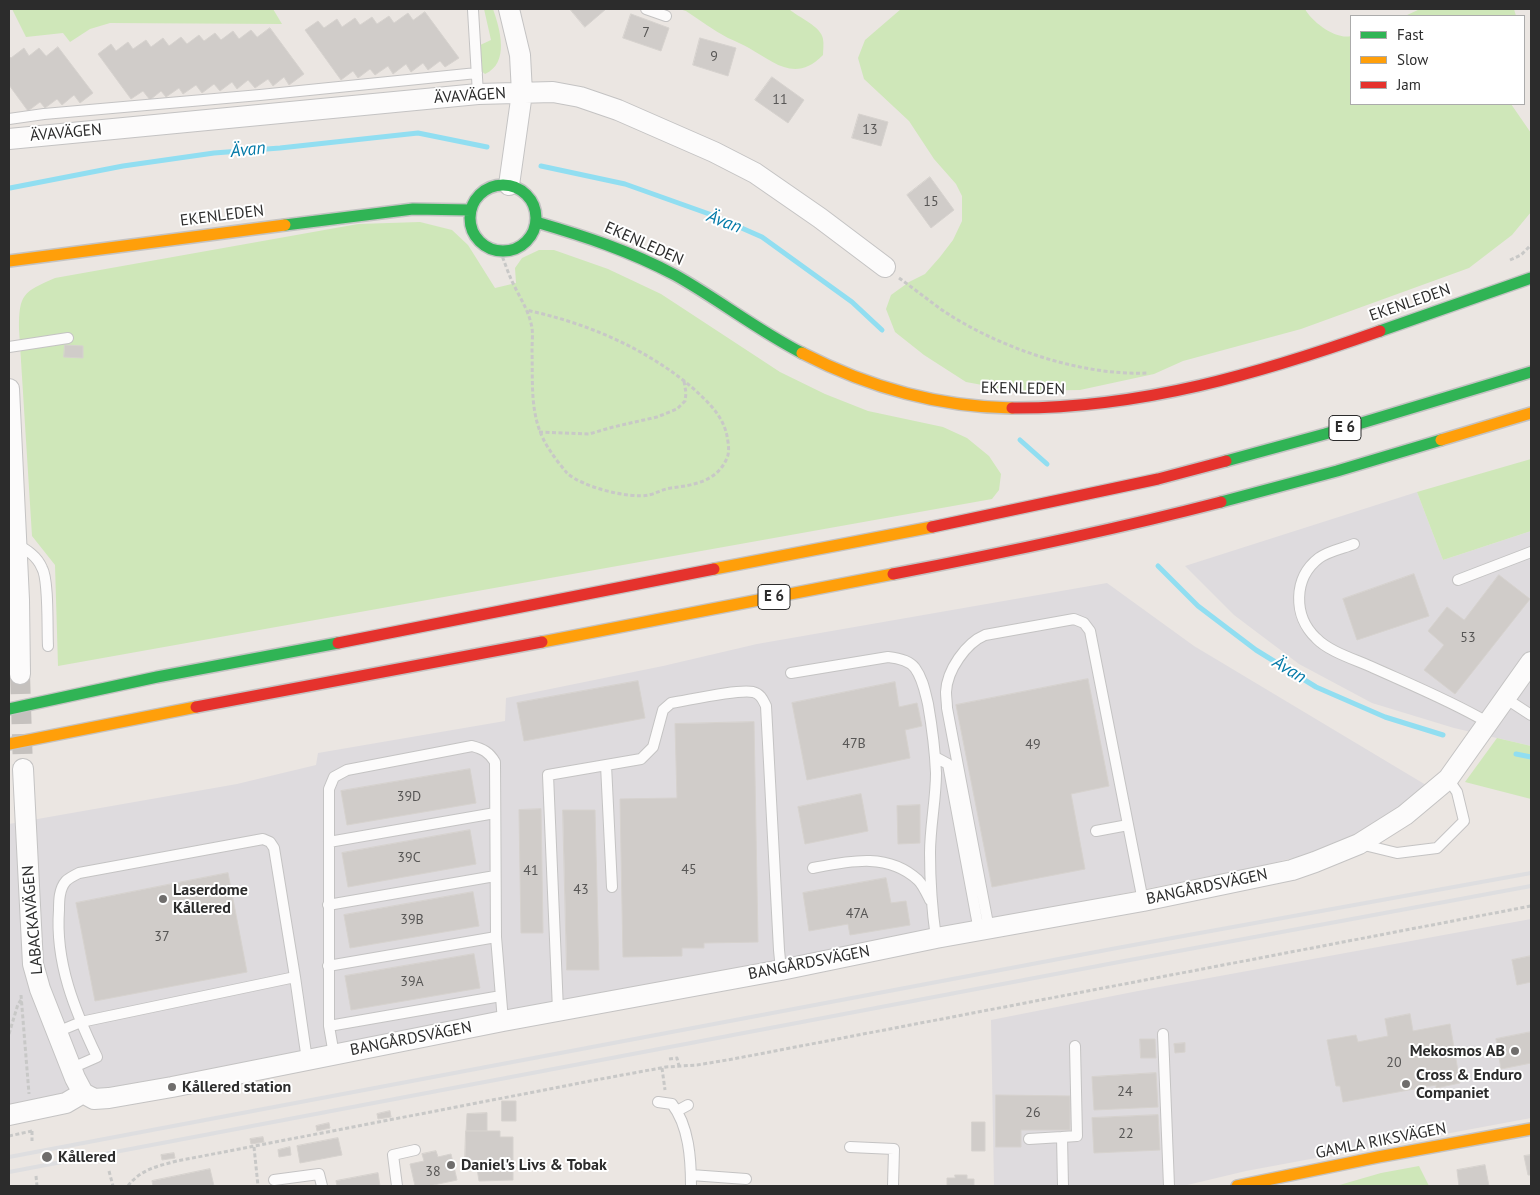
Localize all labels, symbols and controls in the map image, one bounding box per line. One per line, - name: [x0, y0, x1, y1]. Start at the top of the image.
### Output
- legend: [1350, 15, 1525, 105]
- house number: 7: [642, 25, 650, 41]
- text: Fast: [1397, 25, 1424, 44]
- house number: 9: [710, 49, 718, 65]
- text: Slow: [1397, 50, 1428, 69]
- text: Jam: [1397, 75, 1421, 94]
- street label: ÄVAVÄGEN: [433, 84, 507, 108]
- house number: 11: [772, 92, 788, 108]
- street label: ÄVAVÄGEN: [29, 120, 103, 146]
- house number: 13: [862, 122, 878, 138]
- water label: Ävan: [229, 137, 267, 163]
- house number: 15: [923, 194, 939, 210]
- street label: EKENLEDEN: [179, 201, 265, 231]
- water label: Ävan: [704, 206, 744, 238]
- street label: EKENLEDEN: [602, 218, 686, 270]
- street label: EKENLEDEN: [1367, 280, 1453, 326]
- street label: EKENLEDEN: [981, 379, 1065, 399]
- road number: E 6: [1329, 416, 1361, 440]
- road number: E 6: [758, 584, 790, 610]
- house number: 53: [1460, 630, 1476, 646]
- water label: Ävan: [1268, 652, 1310, 688]
- house number: 47B: [842, 736, 866, 752]
- house number: 49: [1025, 737, 1041, 753]
- house number: 39D: [397, 789, 421, 805]
- house number: 39C: [397, 850, 421, 866]
- house number: 45: [681, 862, 697, 878]
- house number: 41: [523, 863, 539, 879]
- street label: LABACKAVÄGEN: [19, 865, 47, 975]
- street label: BANGÅRDSVÄGEN: [1145, 865, 1269, 909]
- place label: Laserdome Kållered: [173, 880, 248, 918]
- house number: 43: [573, 882, 589, 898]
- marker: Laserdome Kållered: [157, 893, 169, 905]
- house number: 47A: [846, 906, 868, 922]
- house number: 39B: [400, 912, 424, 928]
- house number: 37: [154, 929, 170, 945]
- street label: BANGÅRDSVÄGEN: [747, 942, 871, 984]
- house number: 39A: [400, 974, 424, 990]
- street label: BANGÅRDSVÄGEN: [349, 1018, 473, 1060]
- place label: Mekosmos AB: [1410, 1041, 1505, 1061]
- marker: Mekosmos AB: [1509, 1045, 1521, 1057]
- house number: 20: [1386, 1055, 1402, 1071]
- place label: Cross & Enduro Companiet: [1416, 1065, 1522, 1103]
- place label: Kållered station: [182, 1077, 291, 1097]
- marker: Cross & Enduro Companiet: [1400, 1078, 1412, 1090]
- marker: Kållered station: [166, 1081, 178, 1093]
- house number: 24: [1117, 1084, 1133, 1100]
- house number: 26: [1025, 1105, 1041, 1121]
- street label: GAMLA RIKSVÄGEN: [1314, 1119, 1448, 1163]
- house number: 22: [1118, 1126, 1134, 1142]
- place label: Kållered: [58, 1147, 116, 1167]
- marker: Kållered: [40, 1150, 54, 1164]
- place label: Daniel's Livs & Tobak: [461, 1155, 607, 1175]
- marker: Daniel's Livs & Tobak: [445, 1159, 457, 1171]
- house number: 38: [425, 1164, 441, 1180]

